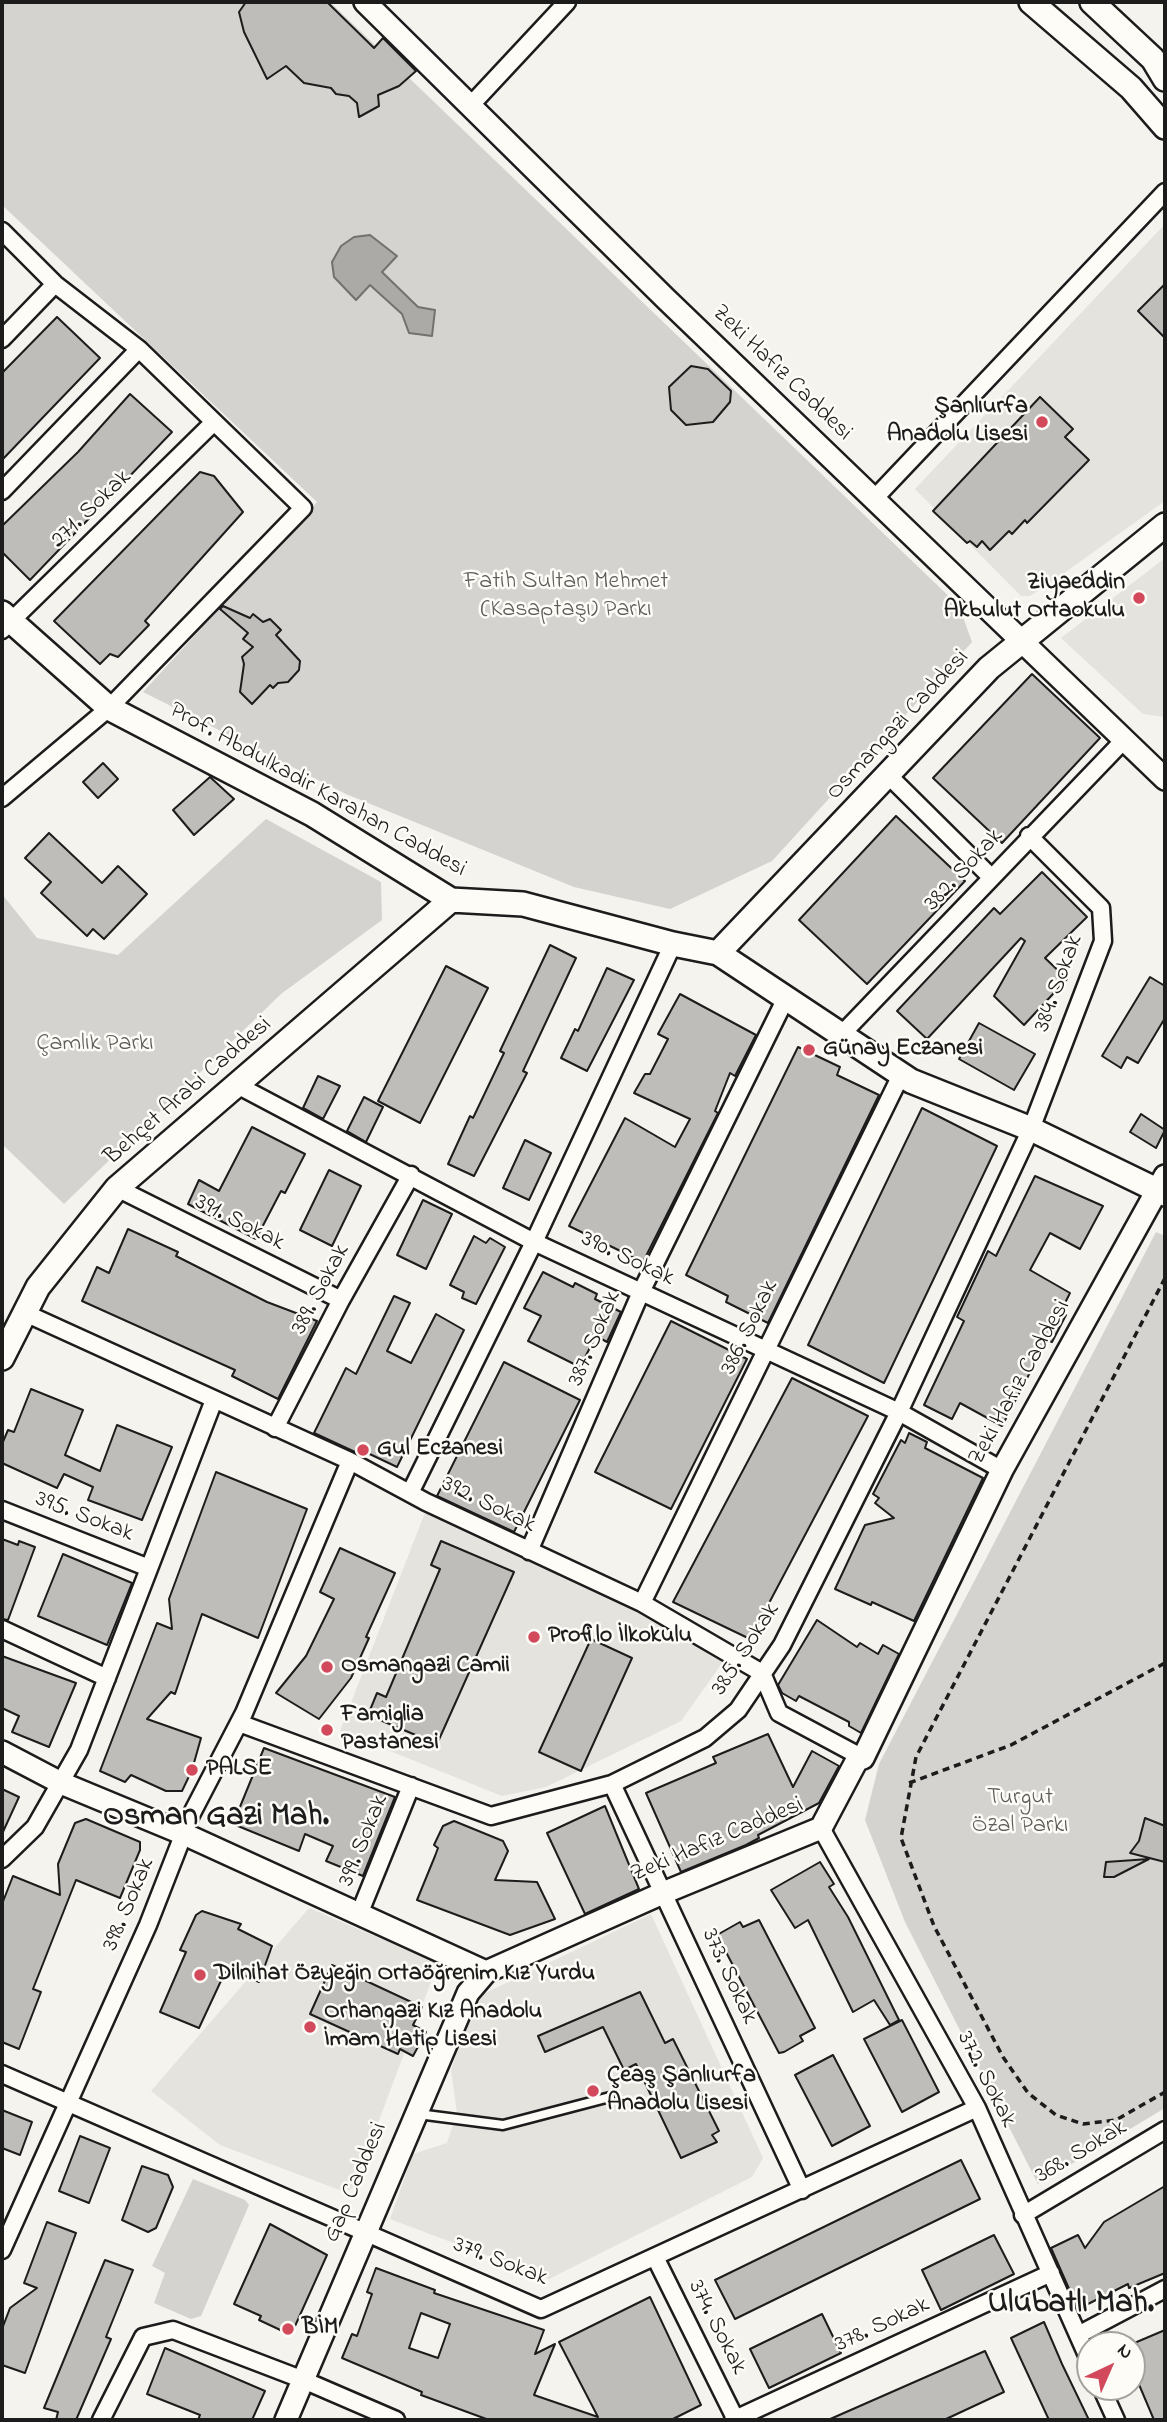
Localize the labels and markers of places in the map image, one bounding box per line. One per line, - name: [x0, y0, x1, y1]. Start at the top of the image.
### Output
- place label: Şanlıurfa Anadolu Lisesi: [887, 394, 1028, 450]
- marker: Şanlıurfa Anadolu Lisesi: [1034, 414, 1050, 430]
- place label: Ziyaeddin Akbulut Ortaokulu: [944, 570, 1125, 626]
- marker: Ziyaeddin Akbulut Ortaokulu: [1131, 590, 1147, 606]
- place label: Günay Eczanesi: [823, 1036, 983, 1064]
- marker: Günay Eczanesi: [801, 1042, 817, 1058]
- place label: Gul Eczanesi: [377, 1436, 503, 1464]
- marker: Gul Eczanesi: [355, 1442, 371, 1458]
- place label: Profilo İlkokulu: [548, 1623, 692, 1651]
- marker: Profilo İlkokulu: [526, 1629, 542, 1645]
- place label: Osmangazi Camii: [341, 1653, 510, 1681]
- marker: Osmangazi Camii: [319, 1659, 335, 1675]
- place label: Famiglia Pastanesi: [341, 1702, 439, 1758]
- marker: Famiglia Pastanesi: [319, 1722, 335, 1738]
- place label: PALSE: [206, 1756, 272, 1784]
- marker: PALSE: [184, 1762, 200, 1778]
- place label: Dilnihat Özyeğin Ortaöğrenim Kız Yurdu: [214, 1961, 595, 1989]
- marker: Dilnihat Özyeğin Ortaöğrenim Kız Yurdu: [192, 1967, 208, 1983]
- place label: Orhangazi Kız Anadolu İmam Hatip Lisesi: [324, 1999, 542, 2055]
- marker: Orhangazi Kız Anadolu İmam Hatip Lisesi: [302, 2019, 318, 2035]
- place label: Çeaş Şanlıurfa Anadolu Lisesi: [607, 2063, 756, 2119]
- marker: Çeaş Şanlıurfa Anadolu Lisesi: [585, 2083, 601, 2099]
- place label: BİM: [302, 2315, 338, 2343]
- marker: BİM: [280, 2321, 296, 2337]

